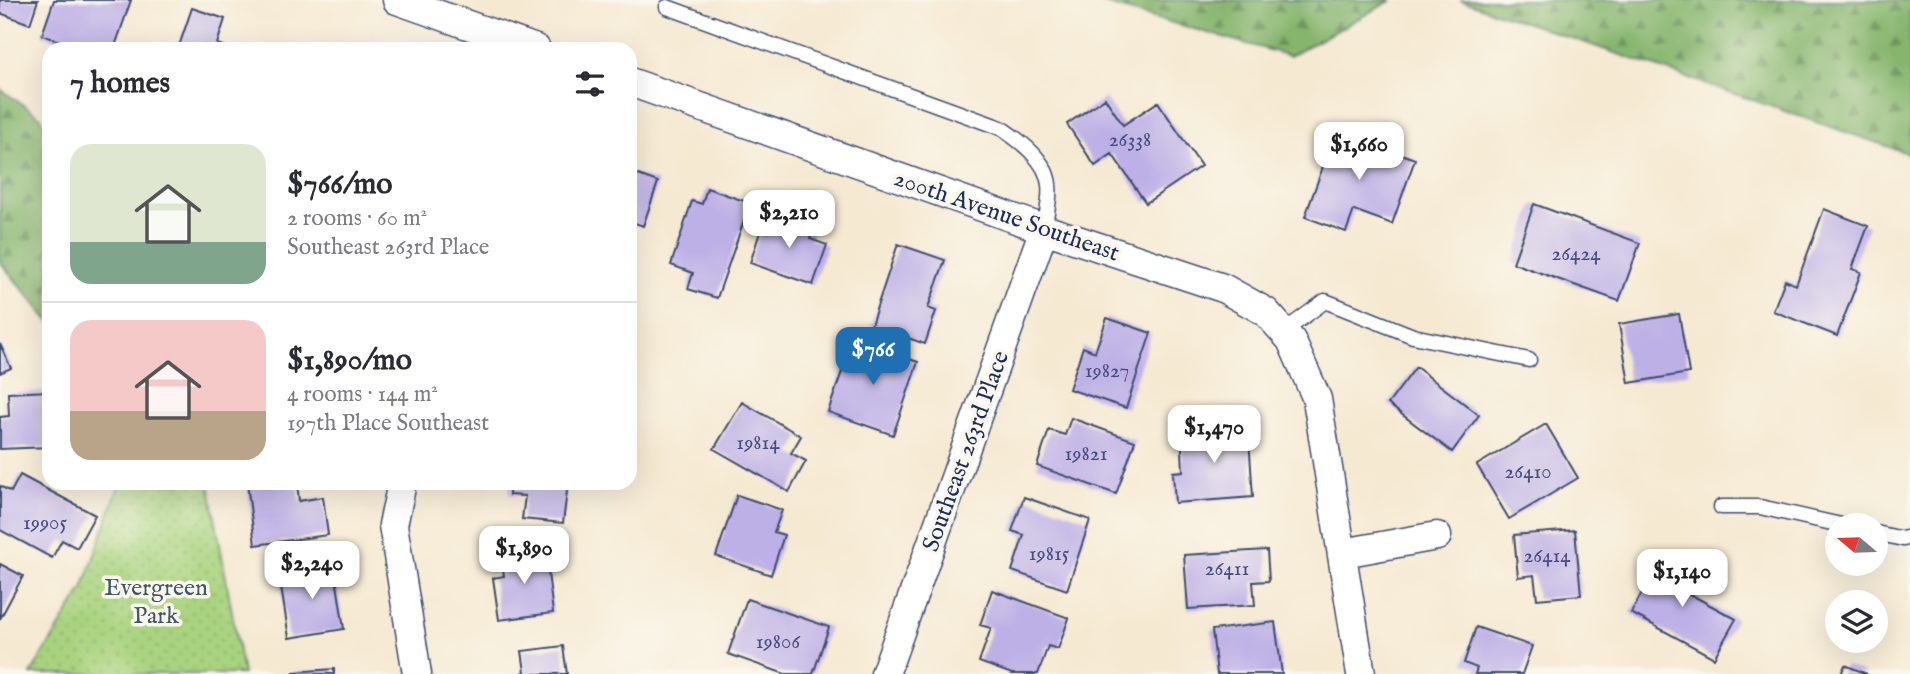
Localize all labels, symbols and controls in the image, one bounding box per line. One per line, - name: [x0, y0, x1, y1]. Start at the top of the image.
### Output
- text: 7 homes: [70, 65, 170, 103]
- icon: filters: [571, 65, 609, 103]
- pin: $1,660: [1302, 122, 1416, 182]
- house number: 26338: [1109, 127, 1151, 154]
- text: $1,660: [1330, 130, 1388, 159]
- street label: 200th Avenue Southeast: [890, 163, 1123, 270]
- text: $766/mo: [287, 166, 392, 204]
- icon: home: [126, 172, 210, 256]
- pin: $2,210: [732, 190, 846, 250]
- text: $2,210: [759, 198, 819, 227]
- text: 2 rooms · 60 m²: [287, 204, 427, 233]
- text: Southeast 263rd Place: [287, 233, 489, 262]
- house number: 26424: [1551, 241, 1601, 268]
- pin: $766: [832, 328, 914, 387]
- text: $766: [852, 335, 894, 364]
- text: $1,890/mo: [287, 342, 412, 380]
- street label: Southeast 263rd Place: [916, 347, 1017, 556]
- icon: home: [126, 348, 210, 432]
- house number: 19827: [1085, 358, 1129, 385]
- text: 4 rooms · 144 m²: [287, 380, 438, 409]
- pin: $1,470: [1157, 406, 1271, 465]
- text: 197th Place Southeast: [287, 409, 489, 438]
- text: $1,470: [1184, 413, 1244, 442]
- house number: 19814: [736, 430, 780, 457]
- house number: 19821: [1065, 441, 1107, 468]
- house number: 26410: [1504, 459, 1552, 486]
- house number: 19905: [23, 510, 67, 537]
- north arrow: [1825, 513, 1888, 576]
- map controls: [1825, 513, 1888, 653]
- pin: $1,890: [467, 526, 581, 586]
- text: $1,890: [495, 534, 553, 563]
- house number: 19815: [1029, 541, 1070, 568]
- pin: $2,240: [255, 542, 369, 601]
- house number: 26414: [1523, 543, 1571, 570]
- text: $2,240: [280, 549, 344, 578]
- pin: $1,140: [1625, 550, 1739, 609]
- house number: 26411: [1205, 556, 1249, 583]
- text: $1,140: [1653, 557, 1711, 586]
- park label: Evergreen Park: [104, 573, 208, 632]
- button: layers: [1825, 590, 1888, 653]
- house number: 19806: [756, 629, 801, 656]

